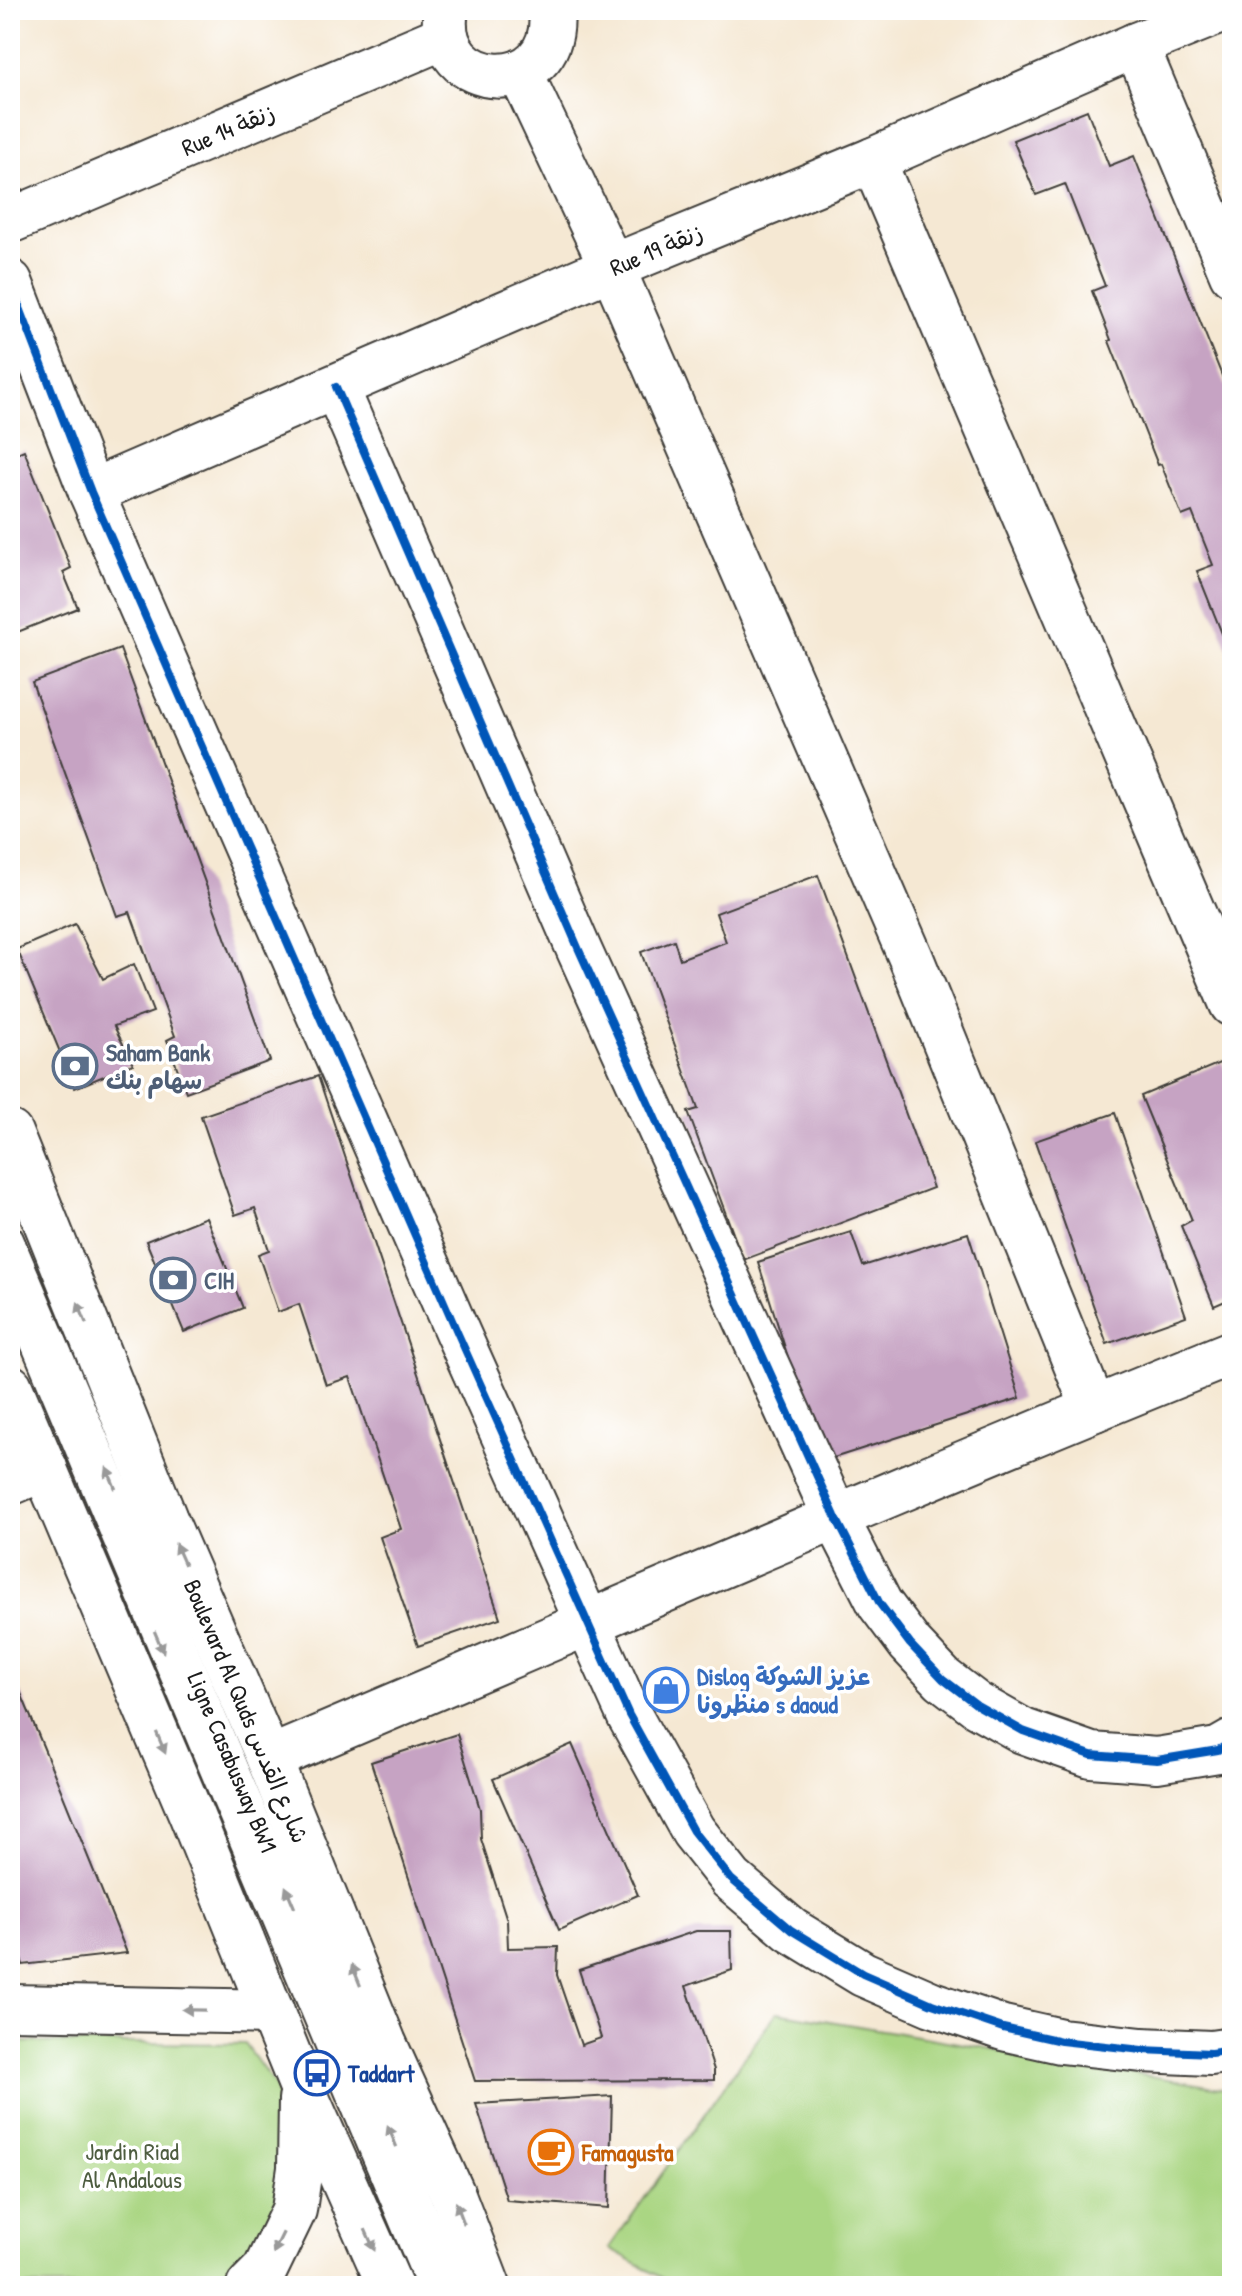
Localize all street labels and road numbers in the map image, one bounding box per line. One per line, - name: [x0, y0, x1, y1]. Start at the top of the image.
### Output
- street label: Rue 14 زنقة: [177, 95, 279, 163]
- street label: Rue 19 زنقة: [605, 215, 707, 283]
- street label: Boulevard Al Quds شارع القدس: [175, 1574, 317, 1849]
- street label: Ligne Casabusway BW1: [181, 1667, 285, 1857]

